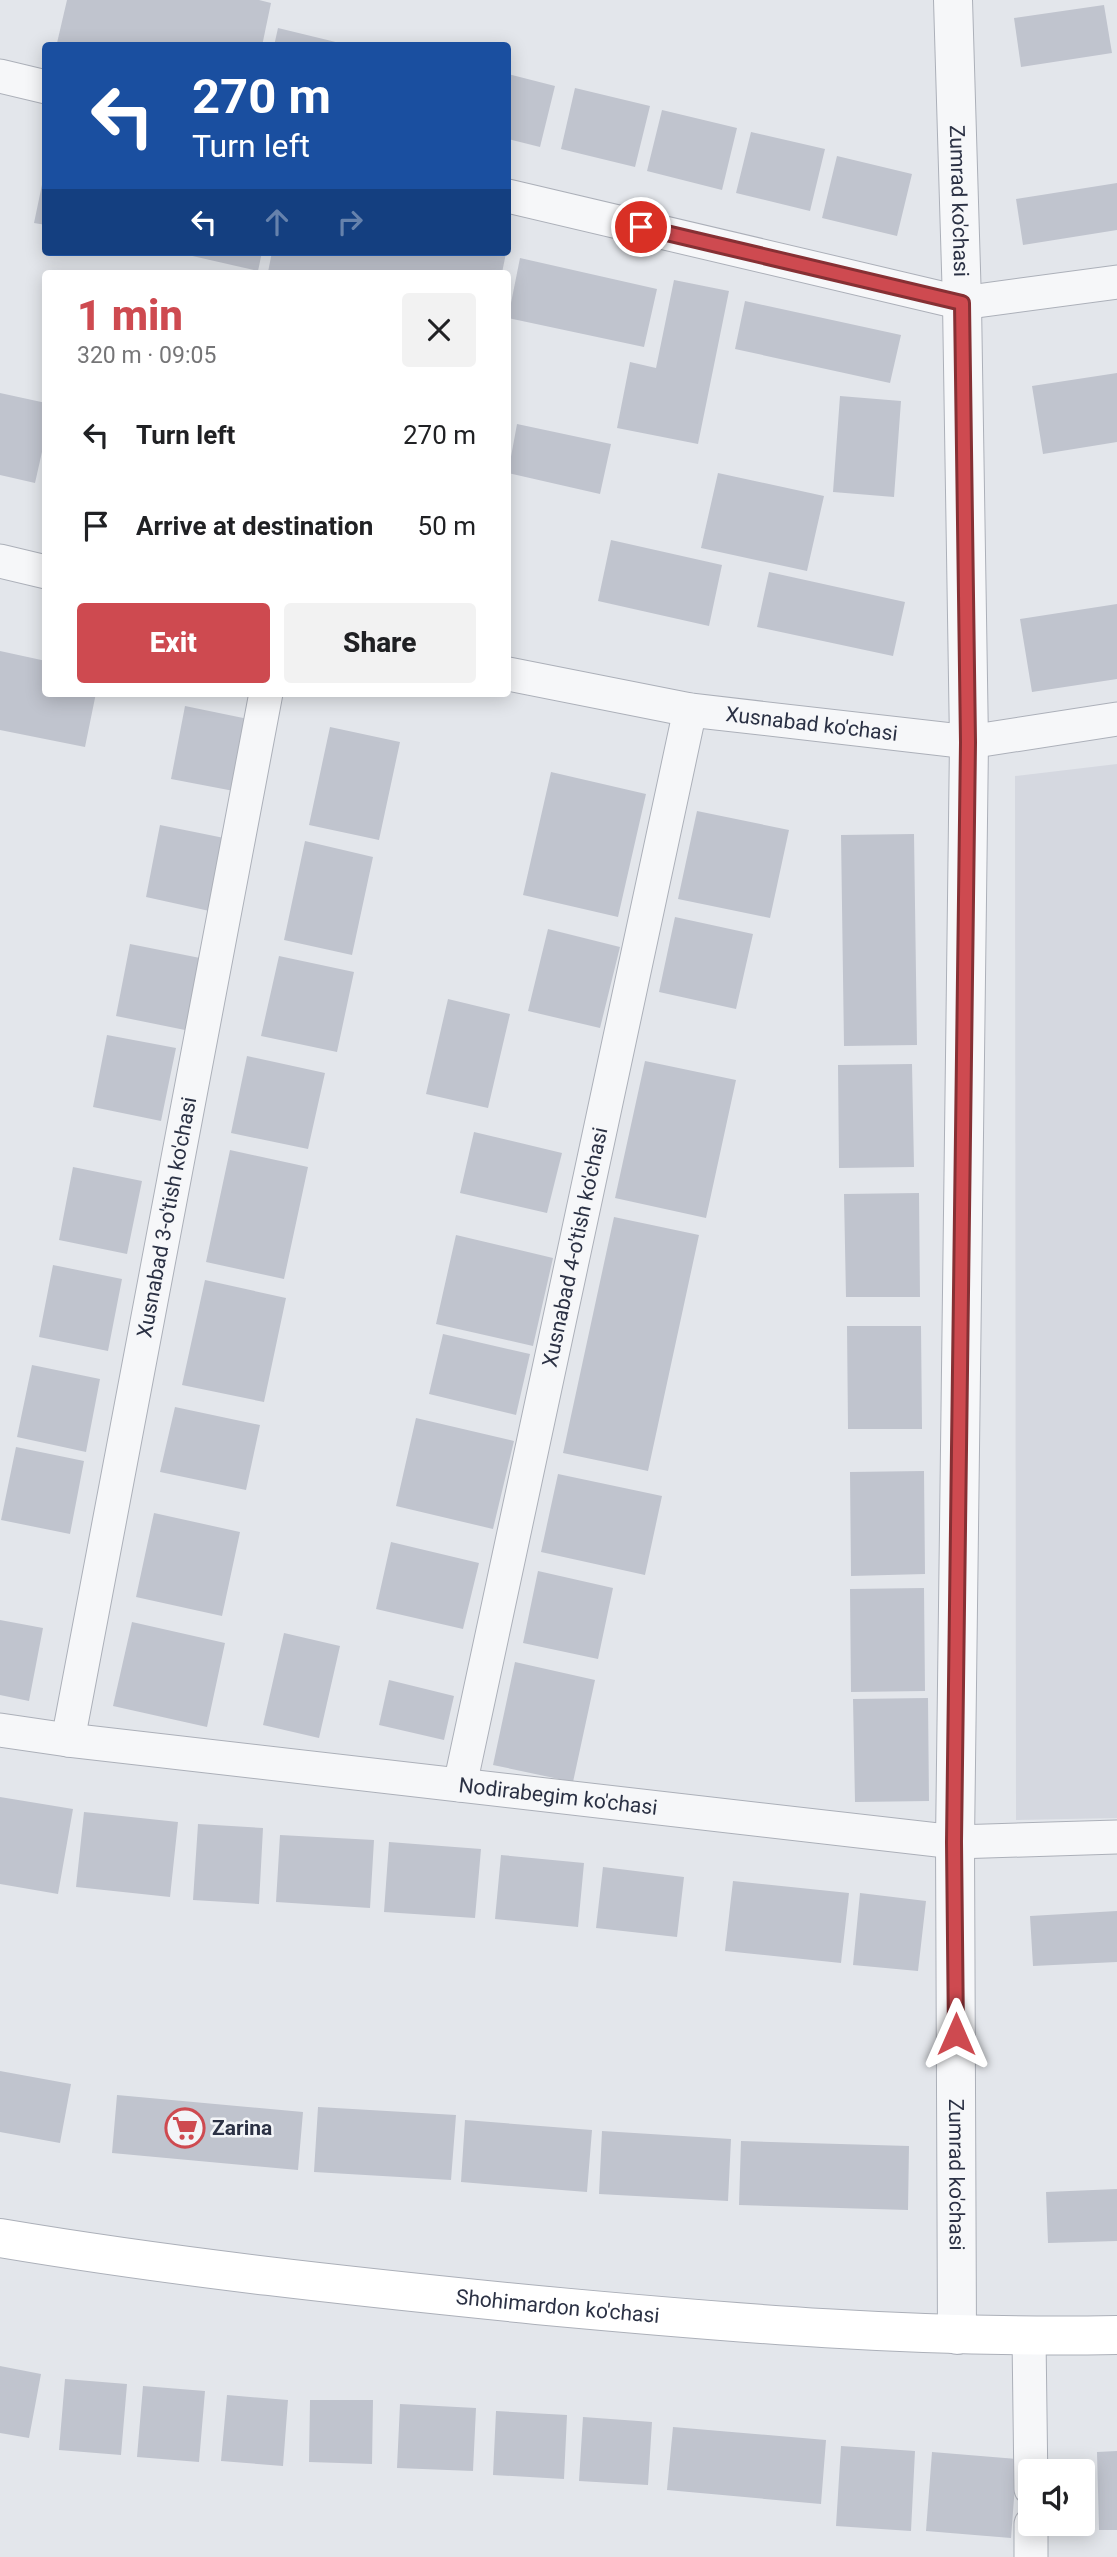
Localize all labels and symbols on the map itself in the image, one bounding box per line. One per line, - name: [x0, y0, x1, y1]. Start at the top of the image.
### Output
- street label: Zumrad ko'chasi: [945, 125, 973, 277]
- pin: [611, 197, 671, 257]
- street label: Xusnabad ko'chasi: [724, 702, 899, 746]
- street label: Xusnabad 3-o'tish ko'chasi: [132, 1095, 201, 1340]
- street label: Xusnabad 4-o'tish ko'chasi: [538, 1125, 612, 1369]
- street label: Nodirabegim ko'chasi: [457, 1773, 659, 1820]
- position arrow: [919, 1997, 993, 2071]
- street label: Zumrad ko'chasi: [944, 2099, 969, 2251]
- supermarket icon: Zarina: [164, 2107, 206, 2149]
- place label: Zarina: [212, 2116, 272, 2140]
- street label: Shohimardon ko'chasi: [455, 2285, 660, 2328]

